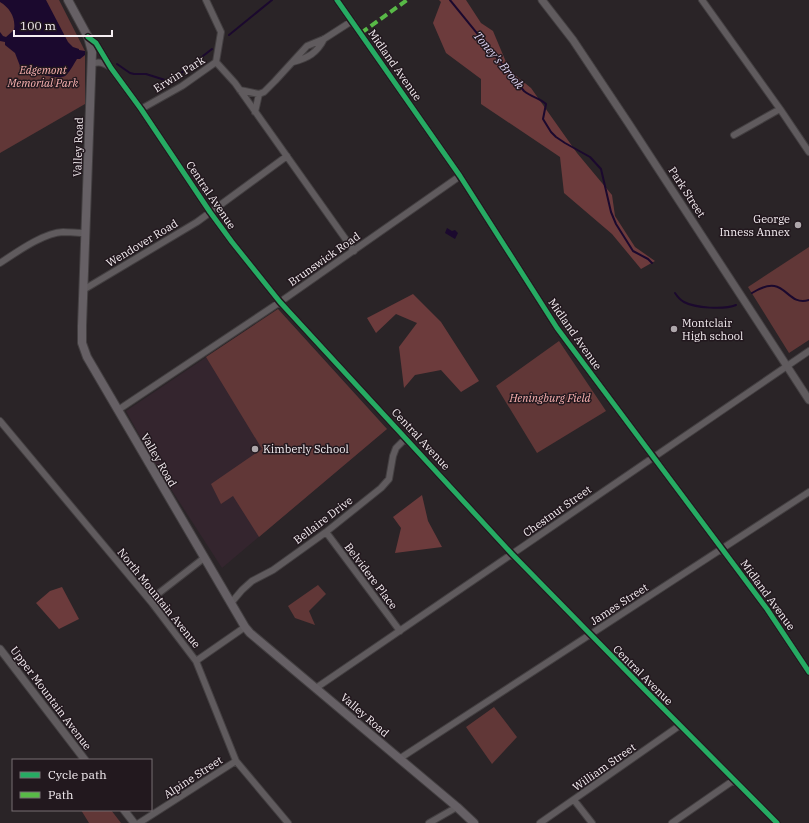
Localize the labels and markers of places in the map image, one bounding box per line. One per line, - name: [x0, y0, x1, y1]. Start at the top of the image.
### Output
- place label: George Inness Annex: [719, 212, 790, 239]
- marker: George Inness Annex: [793, 220, 803, 230]
- place label: Montclair High school: [682, 316, 743, 343]
- marker: Montclair High school: [669, 324, 679, 334]
- place label: Kimberly School: [263, 442, 349, 456]
- marker: Kimberly School: [250, 444, 260, 454]

